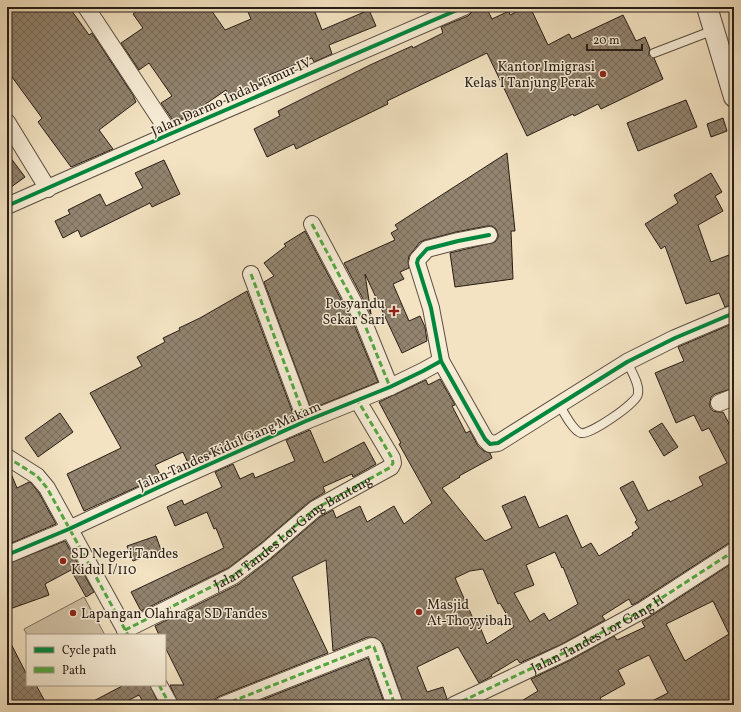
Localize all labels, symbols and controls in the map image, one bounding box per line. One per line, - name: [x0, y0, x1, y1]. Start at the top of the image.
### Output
- scale bar: [587, 26, 642, 52]
- text: 20 m: [593, 33, 620, 49]
- street label: Jalan Darmo Indah Timur IV: [148, 53, 315, 141]
- place label: Kantor Imigrasi Kelas I Tanjung Perak: [464, 58, 595, 93]
- marker: Kantor Imigrasi Kelas I Tanjung Perak: [598, 69, 608, 79]
- place label: Posyandu Sekar Sari: [323, 295, 385, 330]
- marker: Posyandu Sekar Sari: [388, 305, 400, 317]
- street label: Jalan Tandes Kidul Gang Makam: [135, 397, 324, 495]
- street label: Jalan Tandes Lor Gang Banteng: [211, 471, 376, 595]
- place label: SD Negeri Tandes Kidul I/110: [71, 545, 178, 580]
- marker: SD Negeri Tandes Kidul I/110: [58, 556, 68, 566]
- street label: Jalan Tandes Lor Gang II: [528, 591, 668, 678]
- place label: Masjid At-Thoyyibah: [427, 596, 512, 631]
- place label: Lapangan Olahraga SD Tandes: [81, 605, 267, 624]
- marker: Masjid At-Thoyyibah: [414, 607, 424, 617]
- marker: Lapangan Olahraga SD Tandes: [68, 608, 78, 618]
- legend: [26, 634, 166, 686]
- text: Cycle path: [62, 643, 117, 659]
- text: Path: [62, 663, 86, 679]

